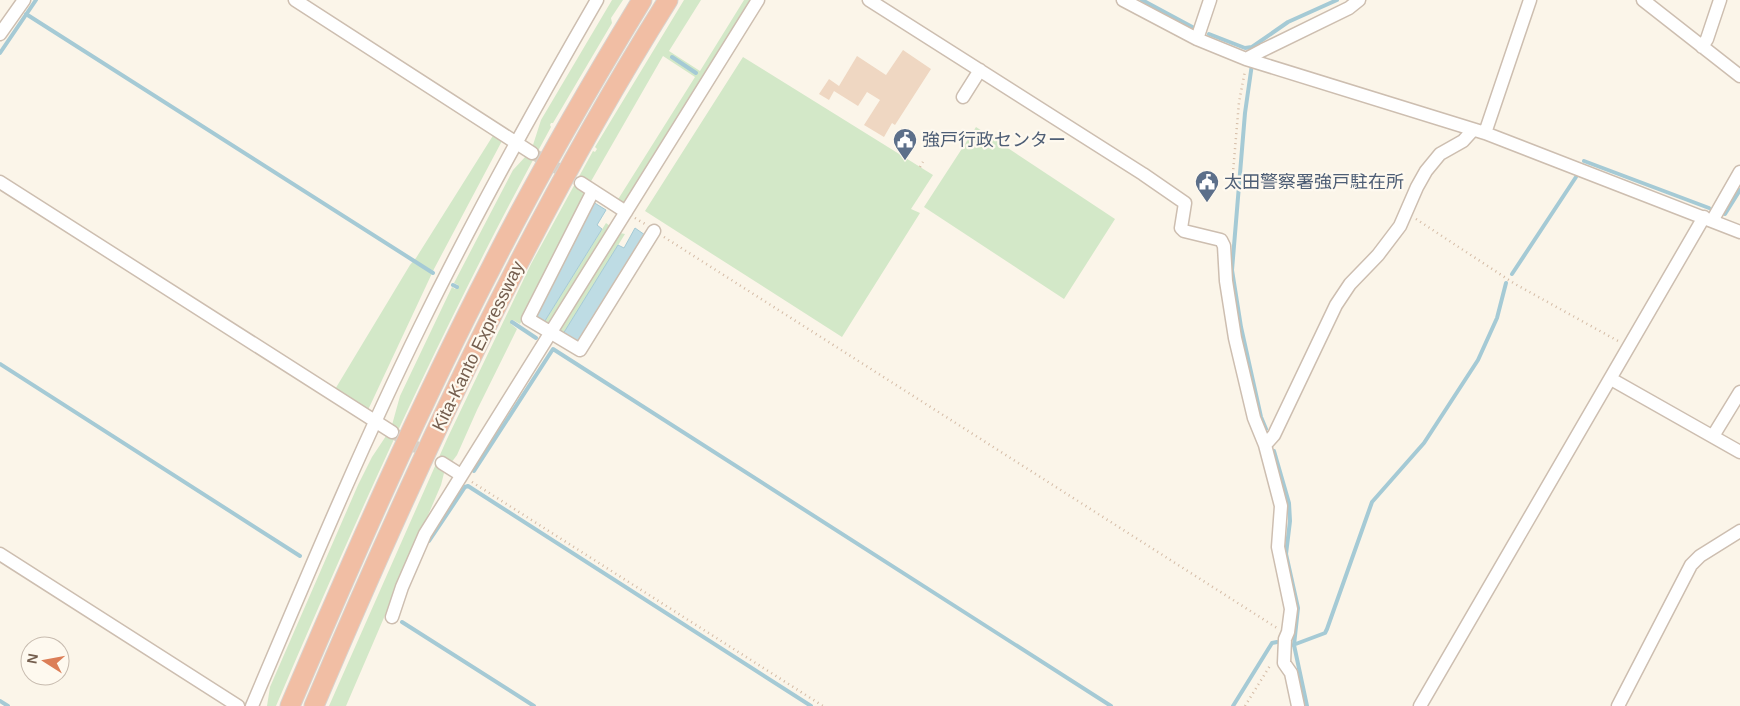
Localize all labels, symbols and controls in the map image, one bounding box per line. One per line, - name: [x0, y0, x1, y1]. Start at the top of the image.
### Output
- public building icon: 強戸行政センター: [892, 127, 918, 161]
- place label: 強戸行政センター: [922, 130, 1066, 150]
- public building icon: 太田警察署強戸駐在所: [1194, 169, 1220, 203]
- place label: 太田警察署強戸駐在所: [1224, 172, 1404, 192]
- street label: Kita-Kanto Expressway: [428, 258, 528, 434]
- north arrow: [20, 636, 70, 686]
- text: N: [23, 652, 41, 665]

